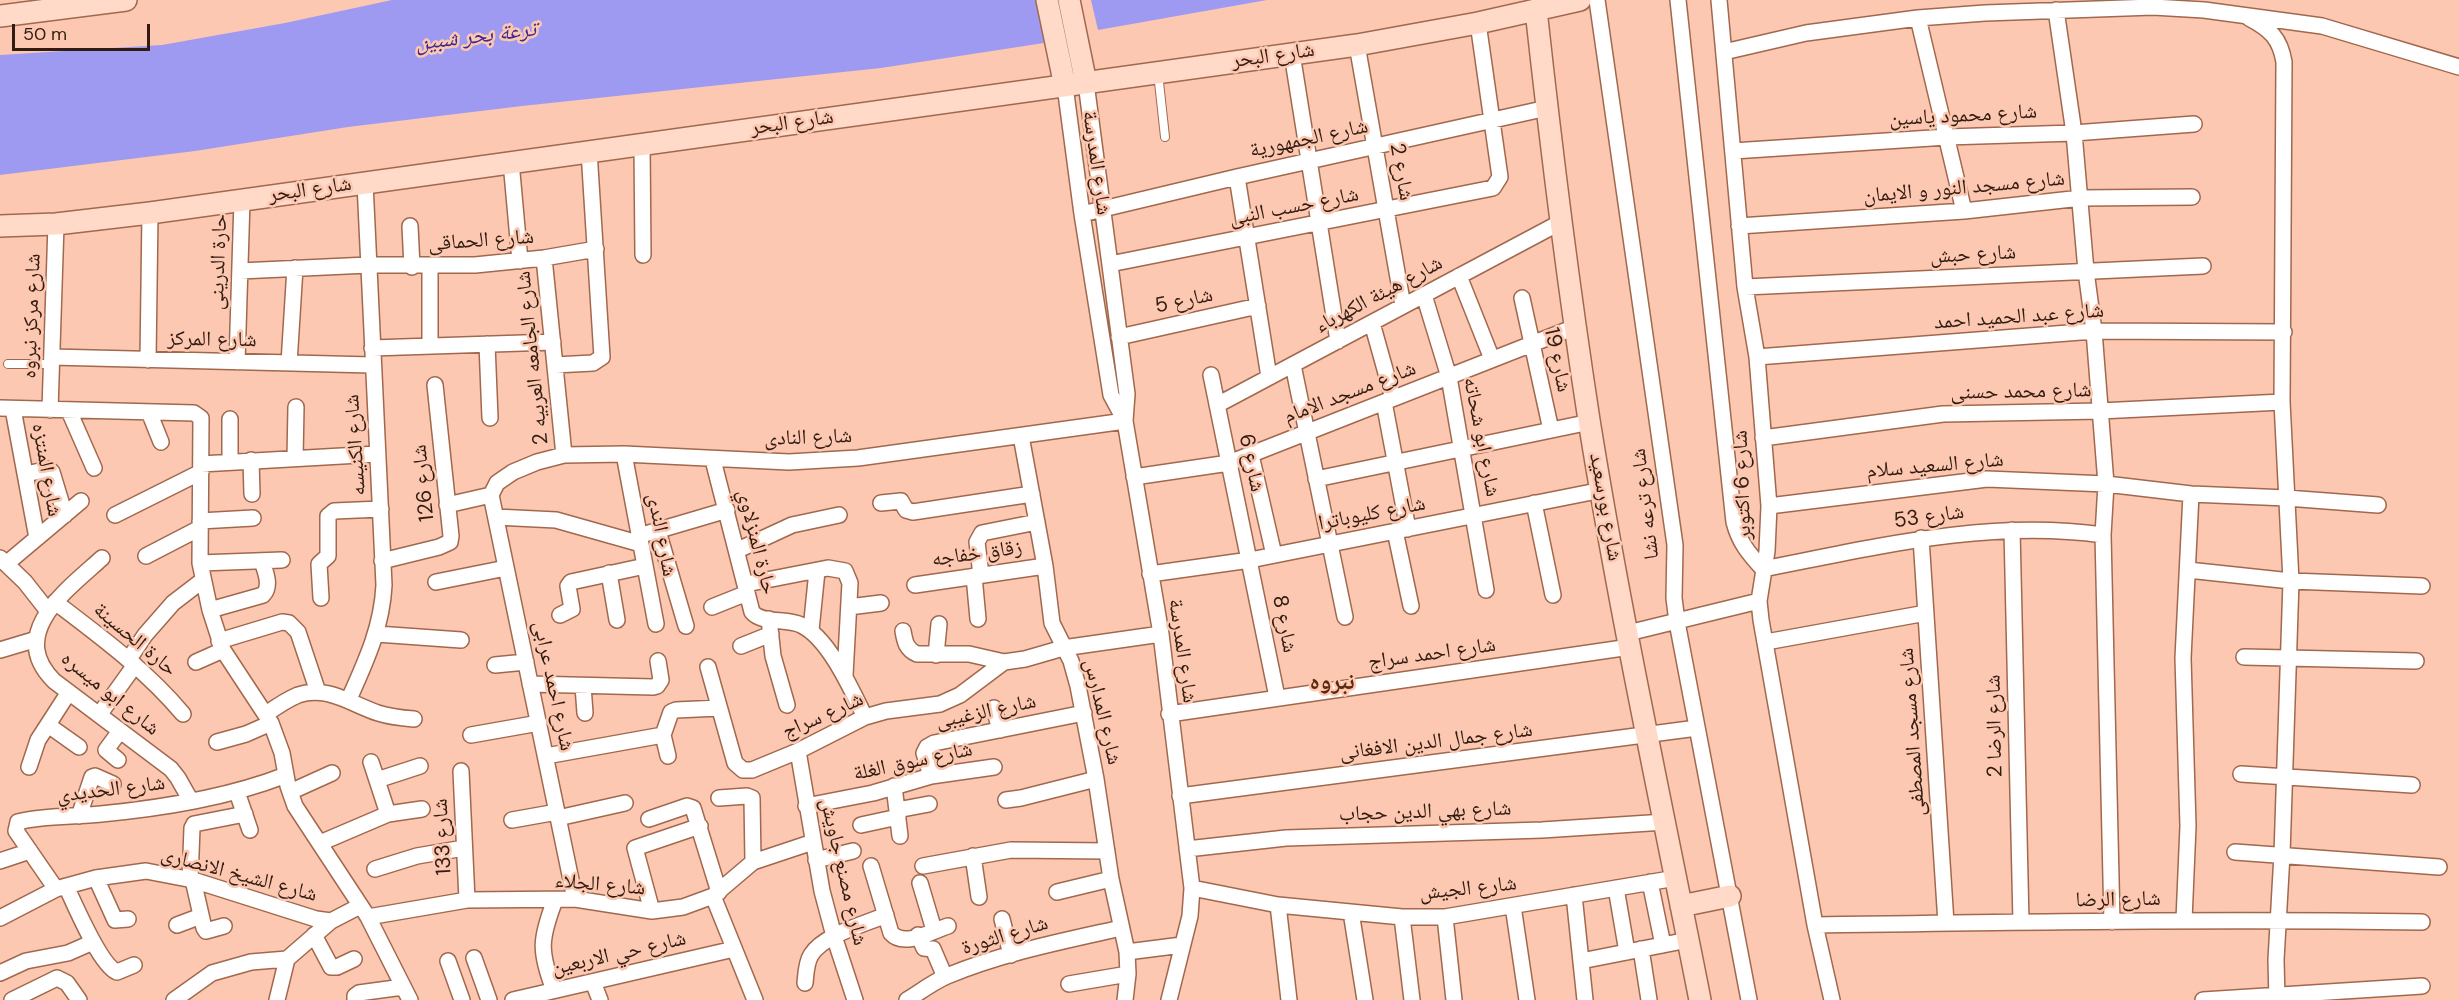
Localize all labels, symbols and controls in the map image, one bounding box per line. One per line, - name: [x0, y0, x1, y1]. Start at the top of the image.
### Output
- scale bar: [15, 12, 153, 50]
- water label: ترعة بحر شبين: [414, 17, 538, 57]
- text: 50 m: [23, 22, 67, 46]
- street label: شارع البحر: [1230, 38, 1316, 74]
- street label: شارع محمود ياسين: [1888, 100, 2038, 132]
- street label: شارع البحر: [749, 105, 835, 141]
- street label: شارع المدرسة: [1076, 109, 1116, 217]
- street label: شارع الجمهورية: [1248, 114, 1370, 164]
- street label: شارع 2: [1384, 141, 1418, 203]
- street label: شارع مسجد النور و الايمان: [1862, 167, 2066, 209]
- street label: شارع البحر: [267, 172, 353, 208]
- street label: شارع حسب النبى: [1227, 182, 1361, 232]
- street label: حارة الدرينى: [205, 213, 233, 311]
- street label: شارع الحماقى: [427, 225, 535, 257]
- street label: شارع حبش: [1929, 240, 2017, 270]
- street label: شارع هيئة الكهرباء: [1311, 251, 1447, 339]
- street label: شارع مركز نبروه: [17, 253, 47, 379]
- street label: شارع الجامعه العربيه 2: [511, 270, 555, 446]
- street label: شارع 5: [1153, 283, 1215, 319]
- street label: شارع عبد الحميد احمد: [1933, 299, 2105, 335]
- street label: شارع 19: [1538, 325, 1576, 395]
- street label: شارع المركز: [167, 327, 257, 353]
- street label: شارع مسجد الامام: [1280, 356, 1420, 430]
- street label: شارع ابو شحاته: [1457, 375, 1505, 499]
- street label: شارع محمد حسنى: [1950, 378, 2092, 406]
- street label: شارع الكنيسه: [340, 393, 372, 497]
- street label: شارع المنتزه: [25, 421, 67, 519]
- street label: شارع النادى: [764, 424, 852, 452]
- street label: شارع 6 اكتوبر: [1728, 430, 1758, 540]
- street label: شارع 6: [1233, 432, 1269, 494]
- street label: شارع 126: [407, 443, 441, 523]
- street label: شارع ترعه نشا: [1627, 447, 1665, 561]
- street label: شارع السعيد سلام: [1865, 447, 2005, 485]
- street label: شارع بورسعيد: [1583, 451, 1627, 563]
- street label: حارة المنزلاوي: [731, 487, 781, 597]
- street label: شارع الندى: [641, 491, 681, 579]
- street label: شارع كليوباترا: [1316, 491, 1428, 537]
- street label: شارع 53: [1892, 500, 1966, 534]
- street label: زقاق خفاجه: [930, 535, 1024, 573]
- street label: شارع 8: [1266, 593, 1302, 655]
- street label: شارع المدرسة: [1162, 597, 1202, 705]
- street label: حارة الحسينة: [88, 598, 182, 682]
- street label: شارع احمد عرابى: [527, 619, 579, 753]
- street label: شارع احمد سراج: [1367, 633, 1497, 675]
- street label: شارع ابو ميسره: [56, 647, 164, 741]
- street label: شارع مسجد المصطفى: [1895, 647, 1931, 817]
- street label: شارع المدارس: [1078, 657, 1126, 767]
- district label: نبروه: [1309, 669, 1355, 697]
- street label: شارع الرضا 2: [1982, 674, 2008, 778]
- street label: شارع سراج: [779, 687, 867, 745]
- street label: شارع الزغيبى: [933, 689, 1039, 735]
- street label: شارع جمال الدين الافغانى: [1338, 718, 1534, 766]
- street label: شارع سوق الغلة: [851, 737, 975, 787]
- street label: شارع الحديدي: [55, 771, 167, 809]
- street label: شارع مصنع جاويش: [814, 796, 872, 948]
- street label: شارع بهي الدين حجاب: [1338, 796, 1512, 828]
- street label: شارع 133: [428, 798, 458, 876]
- street label: شارع الشيخ الانصارى: [158, 842, 320, 908]
- street label: شارع الجلاء: [554, 868, 646, 902]
- street label: شارع الجيش: [1418, 871, 1518, 907]
- street label: شارع الرضا: [2075, 887, 2161, 913]
- street label: شارع الثورة: [959, 911, 1051, 961]
- street label: شارع حي الاربعين: [549, 926, 689, 982]

